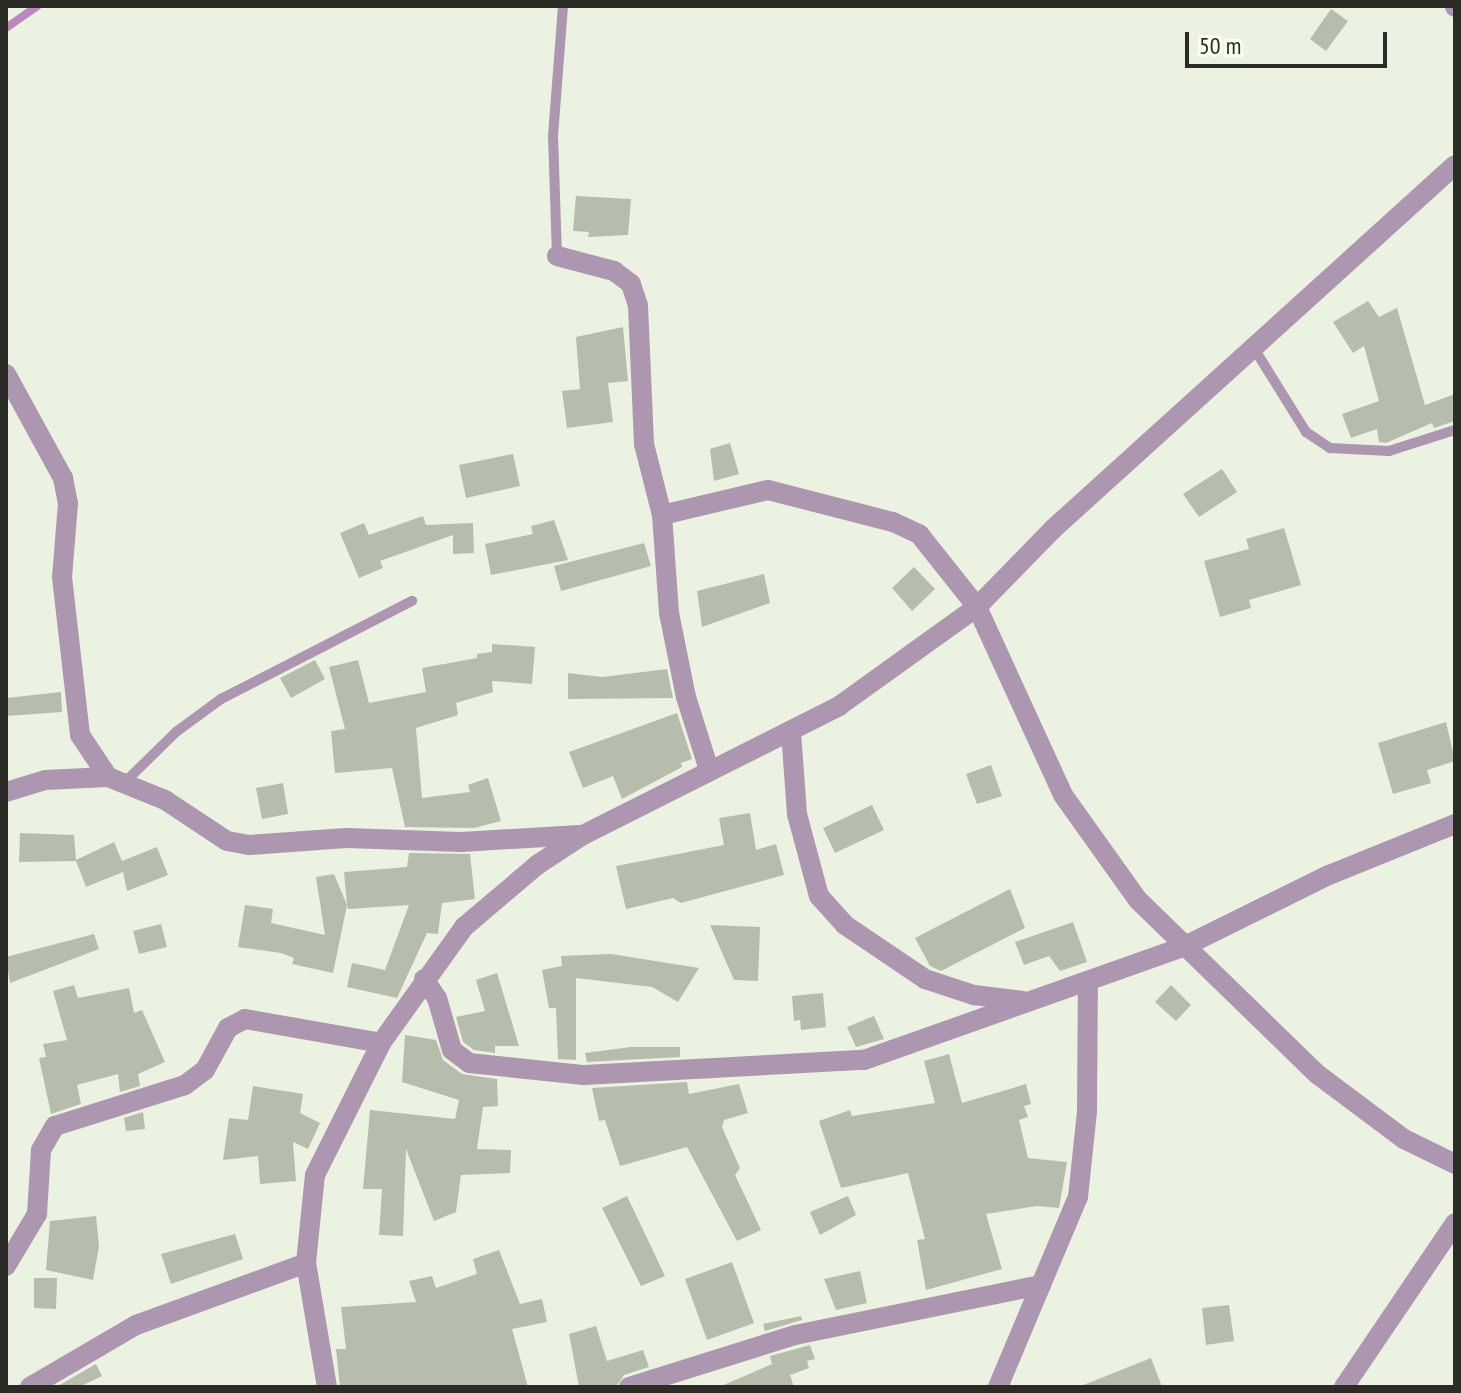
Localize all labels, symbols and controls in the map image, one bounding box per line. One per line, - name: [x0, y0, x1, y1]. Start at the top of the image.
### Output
- scale bar: [1189, 16, 1391, 66]
- text: 50 m: [1199, 30, 1241, 61]

